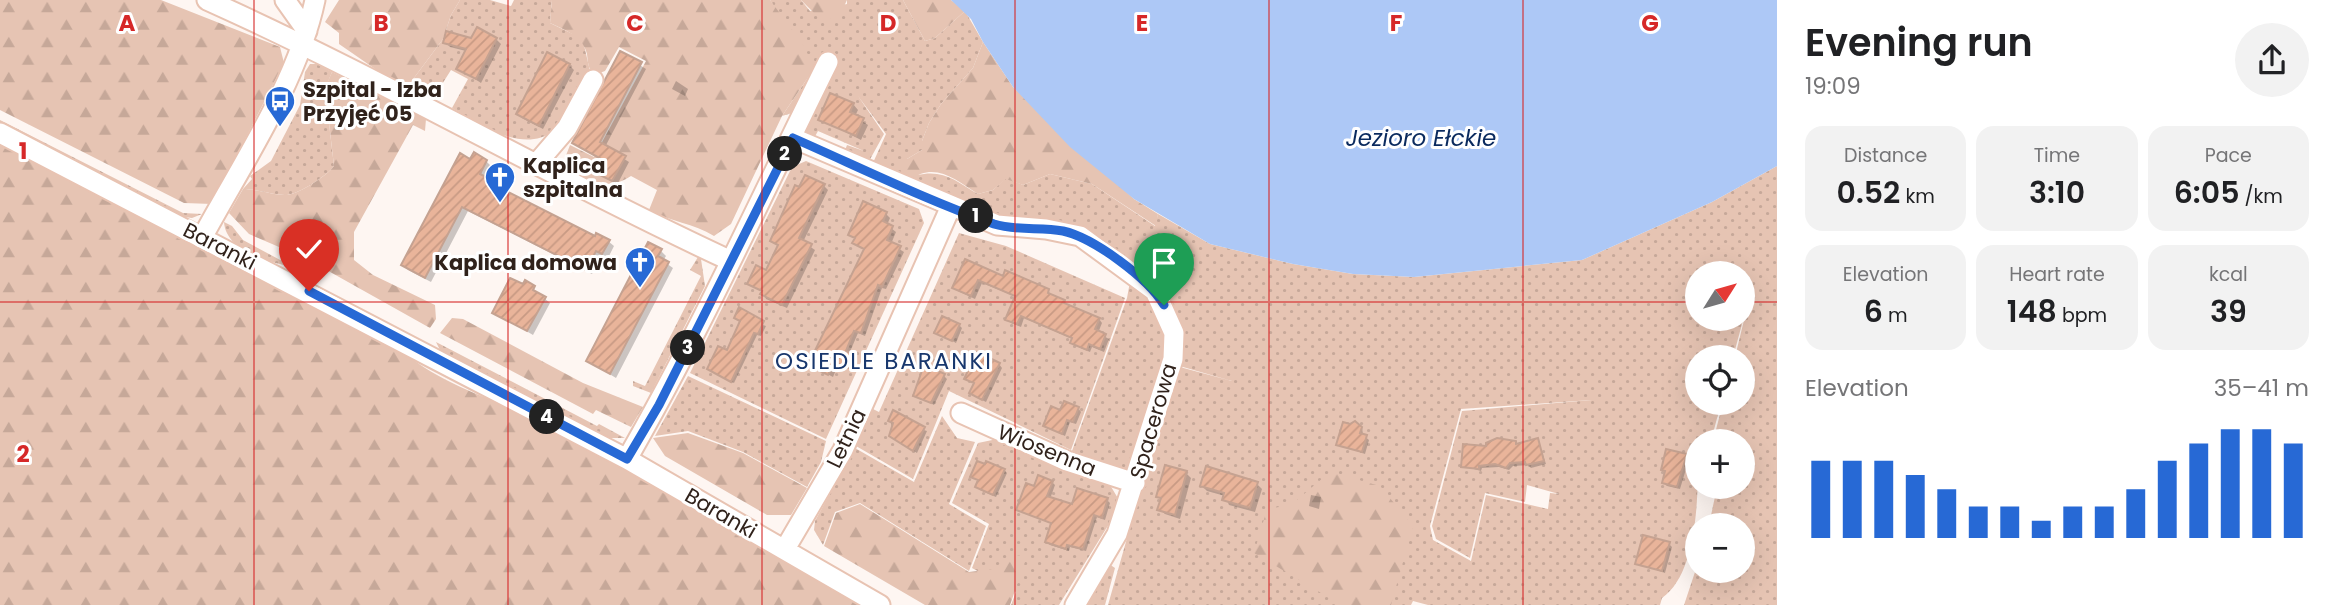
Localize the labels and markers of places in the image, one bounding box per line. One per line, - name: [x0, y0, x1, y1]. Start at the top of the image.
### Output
- place label: Szpital - Izba Przyjęć 05: [303, 75, 442, 128]
- bus stop icon: Szpital - Izba Przyjęć 05: [263, 84, 297, 128]
- pin: 2: [768, 136, 802, 172]
- place label: Kaplica szpitalna: [523, 151, 623, 204]
- church icon: Kaplica szpitalna: [483, 160, 517, 204]
- pin: 1: [958, 198, 993, 234]
- pin: [279, 219, 339, 291]
- pin: [1134, 233, 1194, 305]
- church icon: Kaplica domowa: [623, 245, 657, 289]
- place label: Kaplica domowa: [434, 248, 617, 277]
- pin: 3: [670, 330, 706, 366]
- pin: 4: [530, 400, 564, 434]

